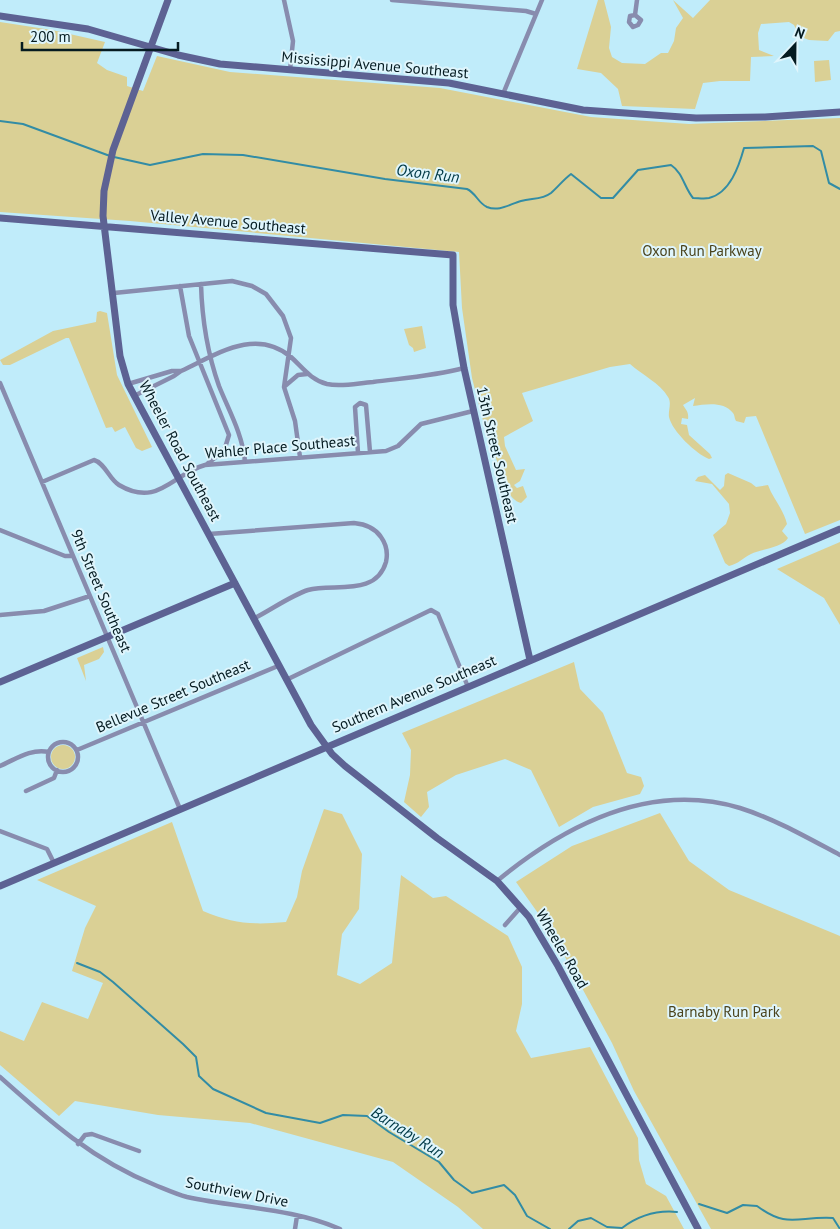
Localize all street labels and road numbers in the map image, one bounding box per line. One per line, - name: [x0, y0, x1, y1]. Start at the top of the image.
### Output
- street label: Mississippi Avenue Southeast: [281, 47, 469, 82]
- street label: Valley Avenue Southeast: [149, 205, 307, 238]
- street label: Wheeler Road Southeast: [135, 377, 226, 524]
- street label: 13th Street Southeast: [473, 385, 522, 525]
- street label: Wahler Place Southeast: [204, 430, 356, 463]
- street label: 9th Street Southeast: [67, 527, 136, 655]
- street label: Southern Avenue Southeast: [329, 650, 499, 737]
- street label: Bellevue Street Southeast: [93, 654, 253, 737]
- street label: Wheeler Road: [532, 906, 593, 992]
- street label: Southview Drive: [184, 1172, 290, 1211]

